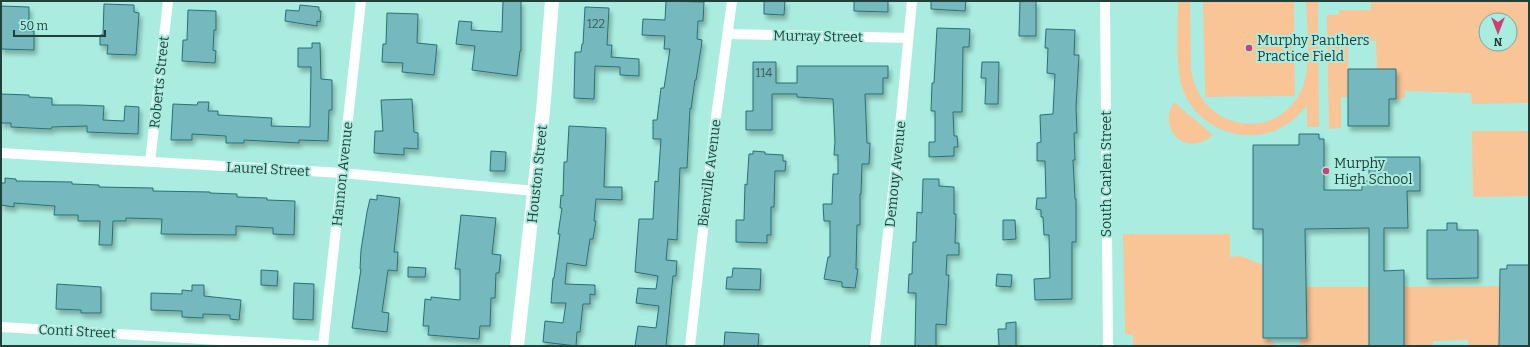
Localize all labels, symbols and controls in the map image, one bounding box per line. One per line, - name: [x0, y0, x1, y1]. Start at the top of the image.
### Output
- scale bar: [14, 12, 105, 38]
- north arrow: [1478, 12, 1518, 52]
- house number: 122: [587, 17, 605, 31]
- text: 50 m: [20, 19, 49, 33]
- street label: Murray Street: [773, 27, 863, 46]
- place label: Murphy Panthers Practice Field: [1257, 32, 1370, 65]
- street label: Roberts Street: [146, 35, 173, 129]
- text: N: [1493, 35, 1502, 48]
- marker: Murphy Panthers Practice Field: [1244, 43, 1254, 53]
- house number: 114: [756, 66, 772, 80]
- street label: South Carlen Street: [1098, 111, 1115, 237]
- street label: Bienville Avenue: [694, 118, 725, 228]
- street label: Demouy Avenue: [881, 120, 910, 228]
- street label: Hannon Avenue: [329, 121, 356, 227]
- street label: Houston Street: [524, 124, 551, 224]
- place label: Murphy High School: [1334, 155, 1412, 188]
- street label: Laurel Street: [226, 159, 310, 180]
- marker: Murphy High School: [1321, 166, 1331, 176]
- street label: Conti Street: [38, 321, 116, 342]

